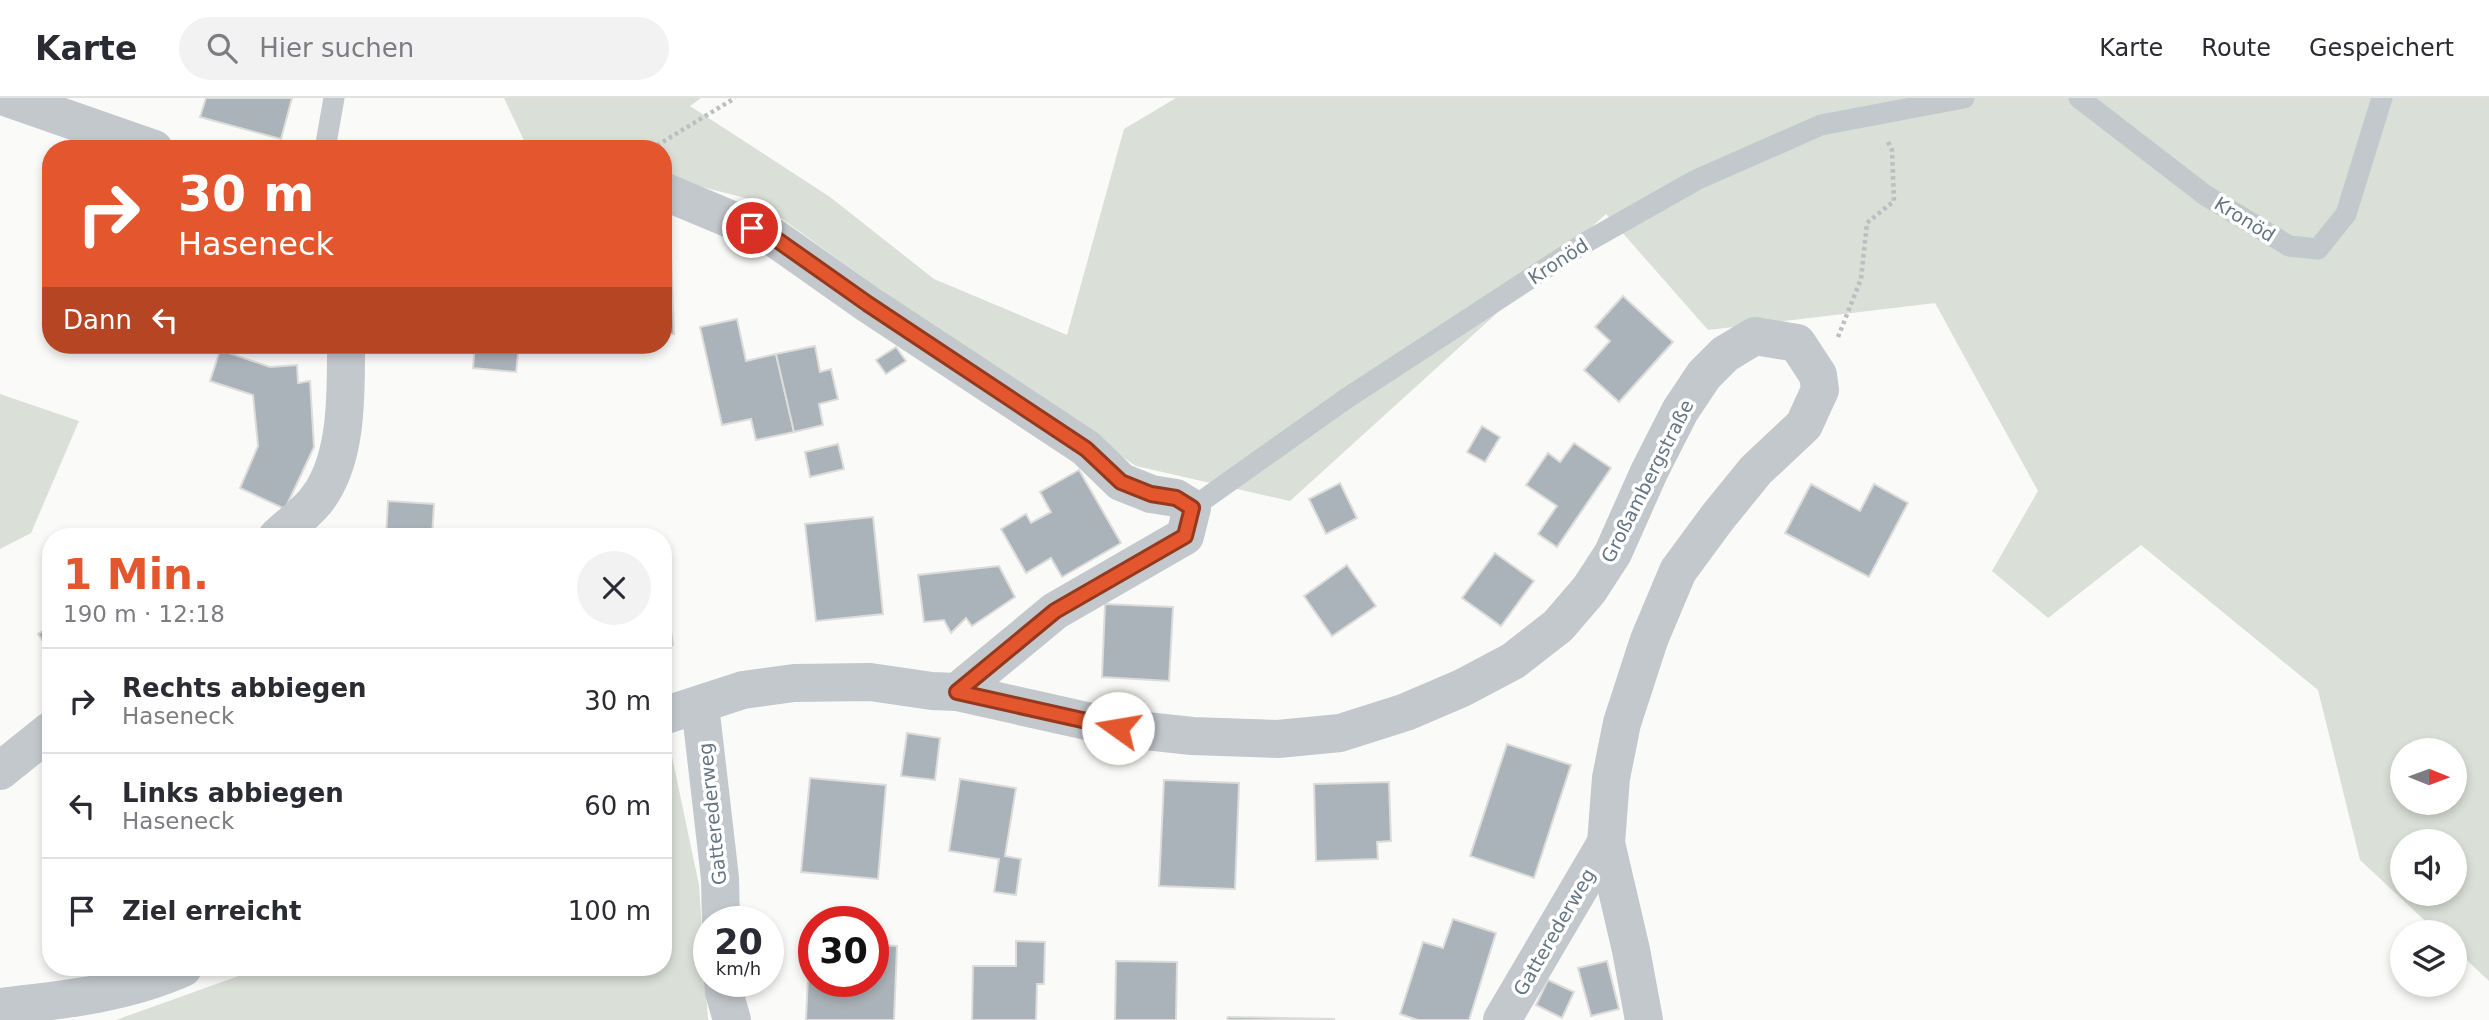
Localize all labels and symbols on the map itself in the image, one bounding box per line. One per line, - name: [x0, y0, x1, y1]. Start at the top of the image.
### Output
- street label: Kronöd: [2211, 192, 2279, 246]
- pin: [722, 198, 782, 258]
- street label: Kronöd: [1524, 233, 1592, 289]
- street label: Großambergstraße: [1596, 396, 1698, 566]
- position arrow: [1081, 691, 1155, 765]
- north arrow: [2390, 738, 2468, 816]
- street label: Gatterederweg: [694, 742, 730, 886]
- street label: Gatterederweg: [1509, 865, 1599, 999]
- speed limit sign: 30: [798, 906, 889, 997]

